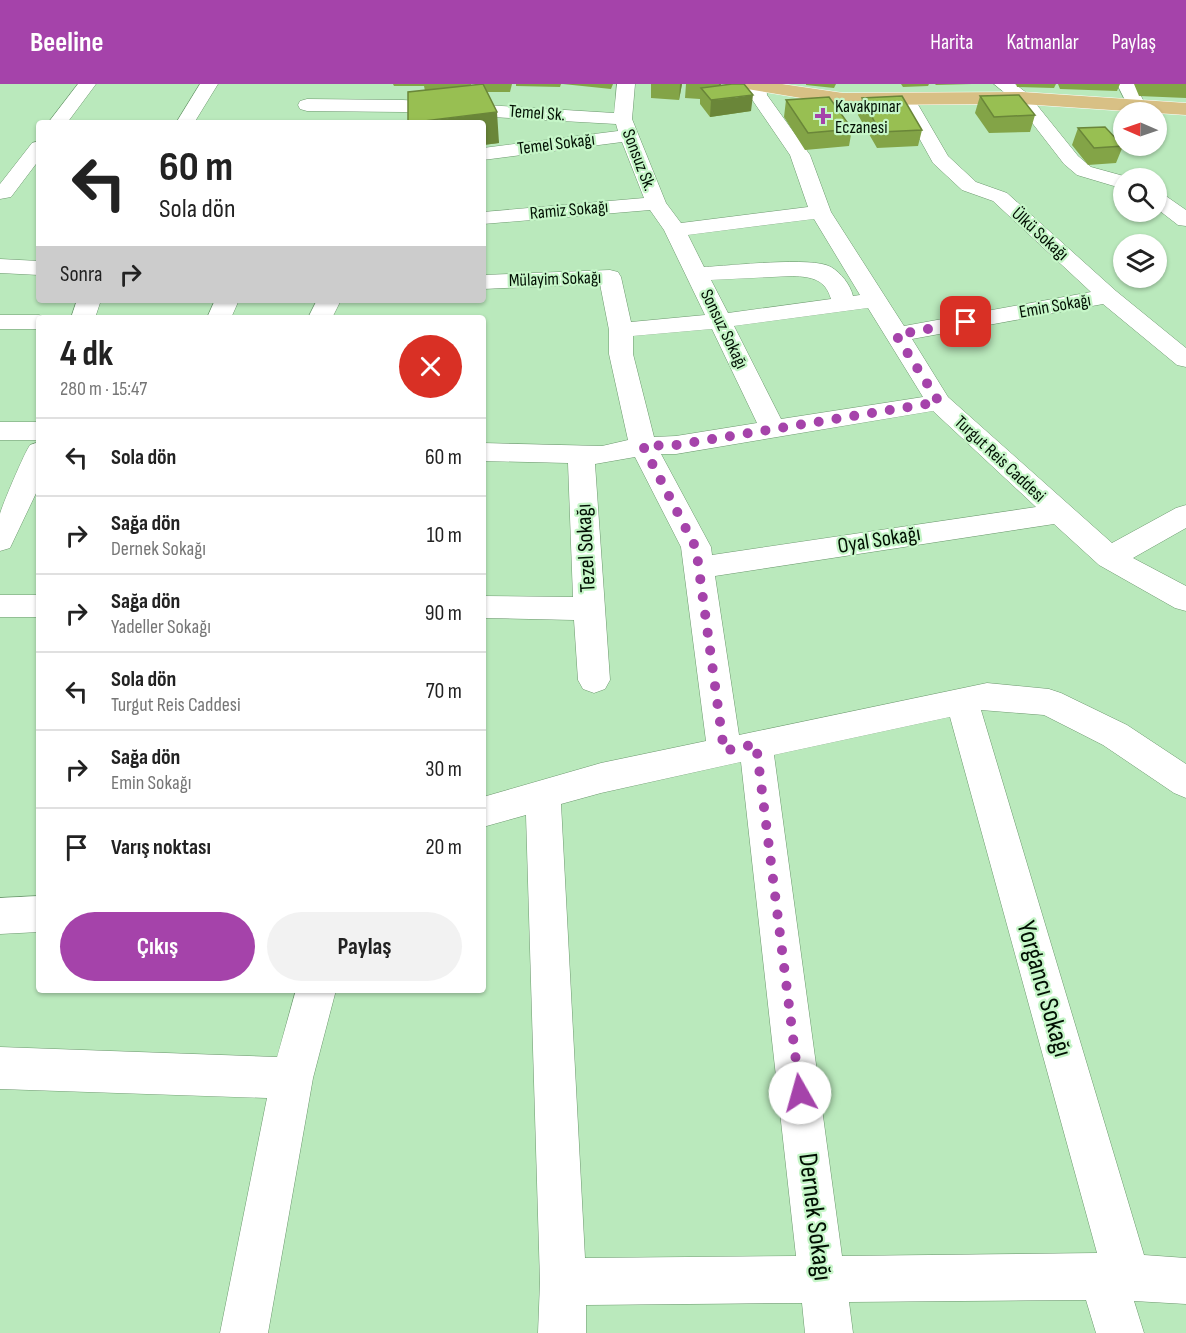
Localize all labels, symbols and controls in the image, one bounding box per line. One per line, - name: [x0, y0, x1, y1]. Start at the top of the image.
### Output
- text: Beeline: [30, 26, 103, 59]
- text: Harita: [930, 30, 973, 55]
- text: Katmanlar: [1006, 30, 1079, 55]
- text: Paylaş: [1112, 30, 1156, 55]
- place label: Kavakpınar Eczanesi: [835, 96, 901, 138]
- street label: Temel Sk.: [508, 101, 566, 125]
- north arrow: [1113, 102, 1167, 156]
- map controls: [1113, 102, 1167, 288]
- marker: Kavakpınar Eczanesi: [816, 109, 830, 123]
- street label: Sonsuz Sk.: [618, 126, 660, 194]
- street label: Temel Sokağı: [516, 129, 596, 159]
- text: 60 m: [159, 142, 233, 193]
- icon: left: [60, 144, 138, 222]
- button: search: [1113, 168, 1167, 222]
- text: Sola dön: [159, 193, 236, 225]
- street label: Ramiz Sokağı: [529, 196, 609, 224]
- street label: Ülkü Sokağı: [1007, 203, 1073, 265]
- button: layers: [1113, 234, 1167, 288]
- icon: right: [114, 258, 147, 291]
- text: Sonra: [60, 261, 102, 288]
- street label: Mülayim Sokağı: [508, 267, 602, 291]
- street label: Sonsuz Sokağı: [696, 286, 752, 372]
- street label: Emin Sokağı: [1018, 289, 1092, 323]
- pin: [940, 296, 991, 347]
- icon: arrive: [949, 305, 982, 338]
- text: 4 dk: [60, 333, 113, 376]
- button: close: [399, 335, 462, 398]
- text: 280 m · 15:47: [60, 377, 147, 401]
- street label: Turgut Reis Caddesi: [950, 412, 1050, 506]
- icon: left: [60, 441, 93, 474]
- text: Sola dön: [111, 444, 176, 471]
- text: 60 m: [425, 444, 462, 471]
- street label: Tezel Sokağı: [570, 503, 602, 593]
- text: Sağa dön: [111, 510, 180, 537]
- icon: right: [60, 519, 93, 552]
- street label: Oyal Sokağı: [836, 520, 922, 560]
- text: 10 m: [427, 522, 462, 549]
- text: Dernek Sokağı: [111, 537, 206, 561]
- text: Sağa dön: [111, 588, 180, 615]
- icon: right: [60, 597, 93, 630]
- text: 90 m: [425, 600, 462, 627]
- text: Yadeller Sokağı: [111, 615, 211, 639]
- text: Sola dön: [111, 666, 176, 693]
- icon: left: [60, 675, 93, 708]
- text: 70 m: [426, 678, 462, 705]
- text: Turgut Reis Caddesi: [111, 693, 241, 717]
- text: Sağa dön: [111, 744, 180, 771]
- icon: right: [60, 753, 93, 786]
- text: 30 m: [425, 756, 462, 783]
- text: Emin Sokağı: [111, 771, 191, 795]
- icon: arrive: [60, 831, 93, 864]
- text: Varış noktası: [111, 834, 211, 861]
- text: 20 m: [426, 834, 462, 861]
- button: Çıkış: [60, 912, 255, 981]
- button: Paylaş: [267, 912, 462, 981]
- street label: Yorgancı Sokağı: [1009, 917, 1079, 1061]
- position arrow: [768, 1061, 832, 1125]
- street label: Dernek Sokağı: [791, 1151, 839, 1283]

